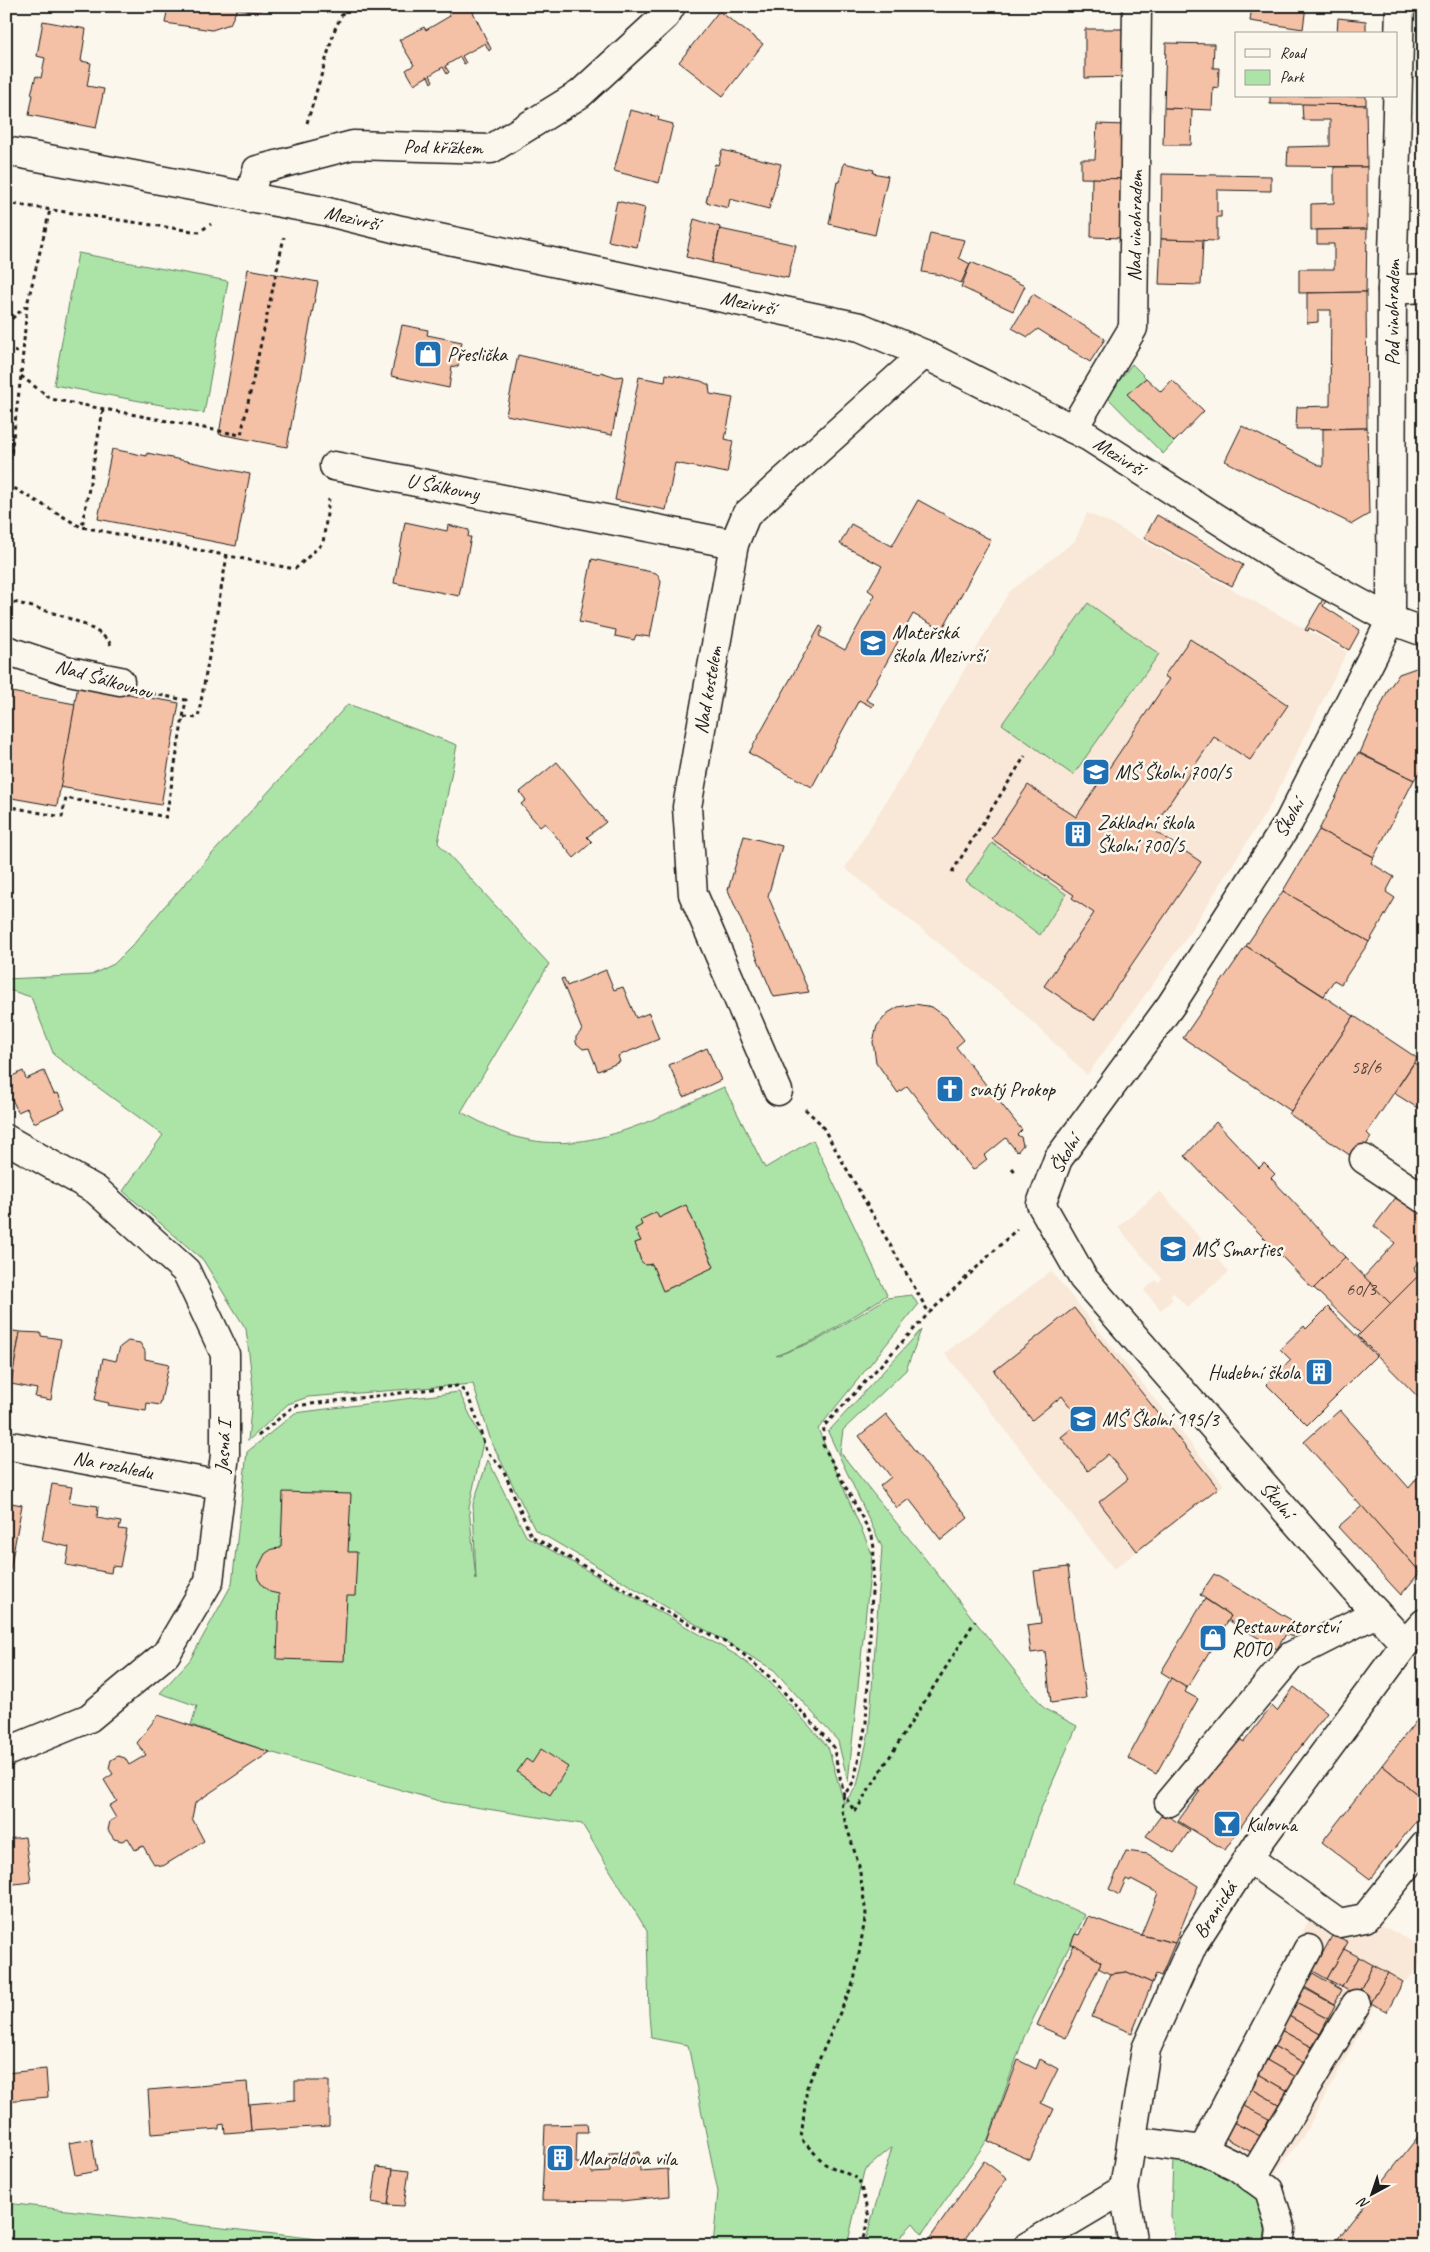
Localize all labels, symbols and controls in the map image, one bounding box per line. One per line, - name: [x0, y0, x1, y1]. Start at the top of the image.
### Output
- legend: [1235, 32, 1398, 98]
- text: Road: [1280, 44, 1307, 63]
- text: Park: [1280, 68, 1305, 87]
- street label: Pod křížkem: [403, 134, 485, 160]
- street label: Nad vinohradem: [1122, 169, 1148, 282]
- street label: Mezivrší: [322, 200, 386, 237]
- street label: Pod vinohradem: [1380, 258, 1405, 366]
- street label: Mezivrší: [718, 285, 782, 322]
- shop icon: Přeslička: [413, 339, 443, 369]
- place label: Přeslička: [447, 342, 508, 367]
- street label: Mezivrší: [1089, 431, 1153, 484]
- street label: U Šálkovny: [405, 468, 482, 506]
- place label: Mateřská škola Mezivrší: [892, 620, 989, 668]
- school or university icon: Mateřská škola Mezivrší: [858, 628, 888, 658]
- street label: Nad kostelem: [688, 643, 728, 736]
- street label: Nad Šálkovnou: [53, 653, 157, 705]
- school or university icon: MŠ Školní 700/5: [1081, 757, 1111, 787]
- place label: MŠ Školní 700/5: [1115, 760, 1233, 785]
- street label: Školní: [1268, 791, 1312, 842]
- place label: Základní škola Školní 700/5: [1097, 810, 1196, 858]
- building icon: Základní škola Školní 700/5: [1063, 819, 1093, 849]
- house number: 58/6: [1351, 1056, 1382, 1078]
- church icon: svatý Prokop: [935, 1074, 965, 1104]
- place label: svatý Prokop: [969, 1077, 1056, 1102]
- street label: Školní: [1044, 1127, 1088, 1178]
- school or university icon: MŠ Smarties: [1158, 1234, 1188, 1264]
- place label: MŠ Smarties: [1192, 1237, 1284, 1262]
- house number: 60/3: [1346, 1278, 1378, 1300]
- building icon: Hudební škola: [1304, 1357, 1334, 1387]
- place label: Hudební škola: [1208, 1360, 1302, 1385]
- school or university icon: MŠ Školní 195/3: [1068, 1404, 1098, 1434]
- place label: MŠ Školní 195/3: [1102, 1407, 1221, 1432]
- street label: Jasná I: [209, 1415, 237, 1475]
- street label: Na rozhledu: [71, 1445, 156, 1485]
- street label: Školní: [1254, 1477, 1302, 1527]
- place label: Restaurátorství ROTO: [1232, 1614, 1343, 1662]
- shop icon: Restaurátorství ROTO: [1198, 1623, 1228, 1653]
- bar icon: Kulovna: [1212, 1809, 1242, 1839]
- place label: Kulovna: [1246, 1812, 1298, 1837]
- street label: Branická: [1188, 1875, 1244, 1943]
- building icon: Maroldova vila: [545, 2143, 575, 2173]
- place label: Maroldova vila: [579, 2146, 678, 2171]
- north arrow: [1348, 2170, 1398, 2220]
- text: N: [1353, 2193, 1373, 2213]

